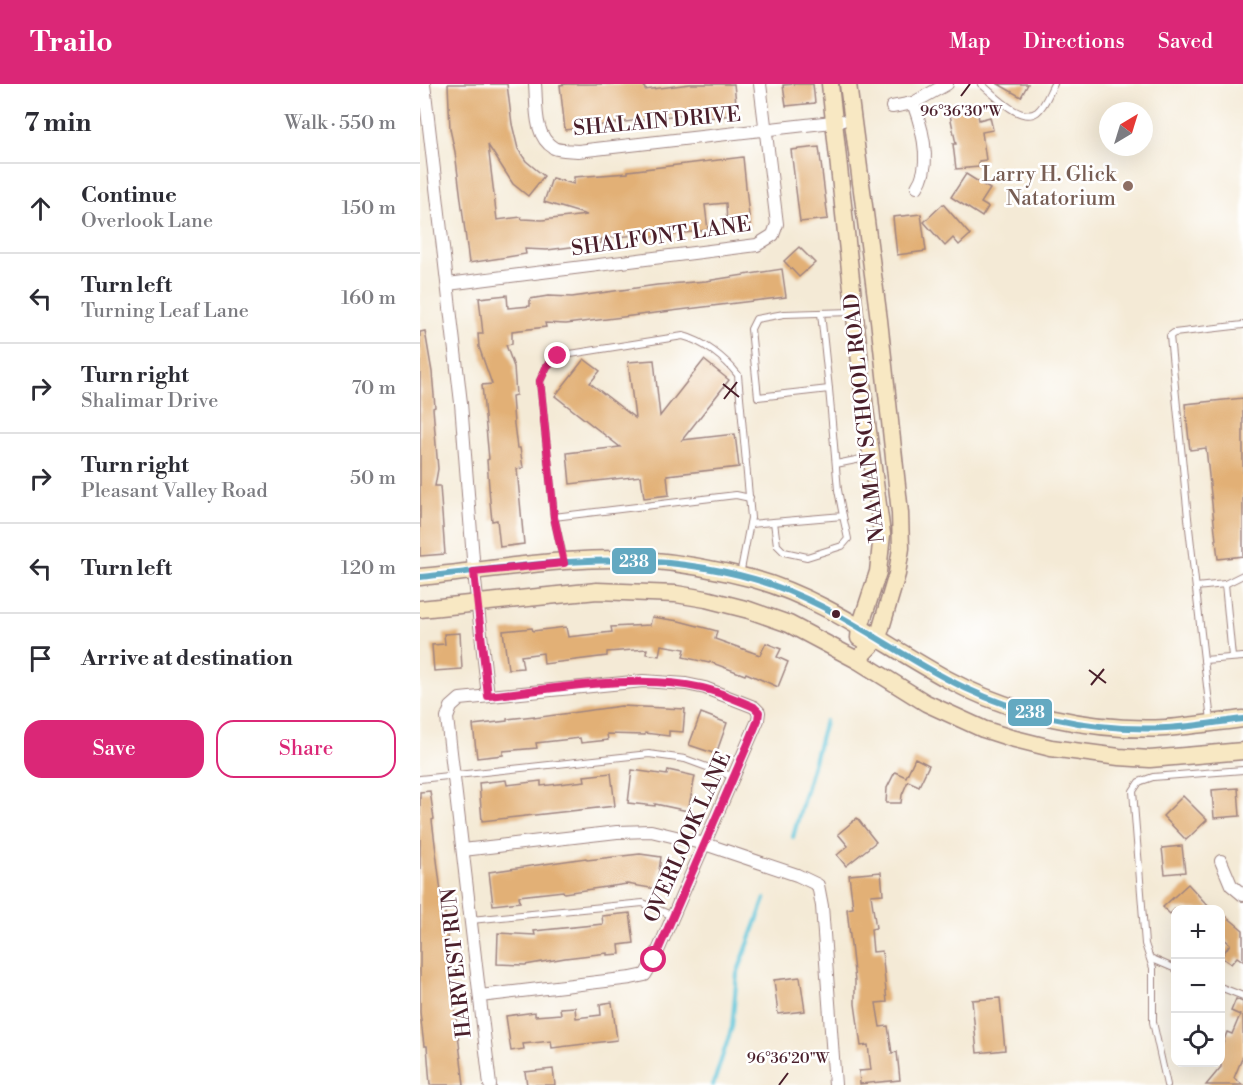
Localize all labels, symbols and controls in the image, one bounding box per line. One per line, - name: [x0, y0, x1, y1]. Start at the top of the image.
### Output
- text: Trailo: [30, 25, 113, 60]
- text: Map: [949, 29, 991, 55]
- text: Directions: [1024, 29, 1125, 55]
- text: Saved: [1158, 29, 1213, 55]
- street label: SHALAIN DRIVE: [572, 102, 742, 142]
- text: 96°36'30"W: [920, 102, 1002, 121]
- north arrow: [1099, 102, 1153, 156]
- text: 7 min: [24, 107, 91, 139]
- text: Walk · 550 m: [284, 111, 396, 136]
- place label: Larry H. Glick Natatorium: [982, 162, 1117, 212]
- marker: Larry H. Glick Natatorium: [1121, 179, 1135, 193]
- text: Continue: [81, 182, 177, 209]
- icon: ahead: [24, 192, 57, 225]
- text: 150 m: [341, 196, 396, 221]
- text: Overlook Lane: [81, 209, 213, 234]
- street label: SHALFONT LANE: [570, 212, 753, 262]
- text: Turn left: [81, 272, 172, 299]
- icon: left: [24, 282, 57, 315]
- text: 160 m: [341, 286, 396, 311]
- street label: NAAMAN SCHOOL ROAD: [839, 292, 891, 544]
- text: Turning Leaf Lane: [81, 299, 249, 324]
- route end: [544, 342, 570, 368]
- text: Turn right: [81, 362, 189, 389]
- icon: right: [24, 372, 57, 405]
- text: 70 m: [352, 376, 396, 401]
- text: Shalimar Drive: [81, 389, 218, 414]
- text: Turn right: [81, 452, 189, 479]
- icon: right: [24, 462, 57, 495]
- text: 50 m: [350, 466, 396, 491]
- text: Pleasant Valley Road: [81, 479, 268, 504]
- line badge: 238: [611, 547, 657, 575]
- icon: left: [24, 552, 57, 585]
- text: 238: [619, 552, 649, 572]
- text: Turn left: [81, 555, 172, 582]
- text: 120 m: [341, 556, 396, 581]
- unlabelled marker: [830, 608, 842, 620]
- icon: arrive: [24, 642, 57, 675]
- text: Arrive at destination: [81, 645, 293, 672]
- line badge: 238: [1007, 698, 1053, 727]
- text: 238: [1015, 703, 1045, 723]
- button: Save: [24, 720, 204, 778]
- button: Share: [216, 720, 396, 778]
- street label: OVERLOOK LANE: [639, 748, 737, 927]
- street label: HARVEST RUN: [436, 886, 478, 1039]
- map controls: [1171, 905, 1225, 1067]
- button: +: [1171, 905, 1225, 959]
- route start: [640, 946, 666, 972]
- button: −: [1171, 959, 1225, 1013]
- button: locate: [1171, 1013, 1225, 1067]
- text: 96°36'20"W: [747, 1049, 830, 1068]

